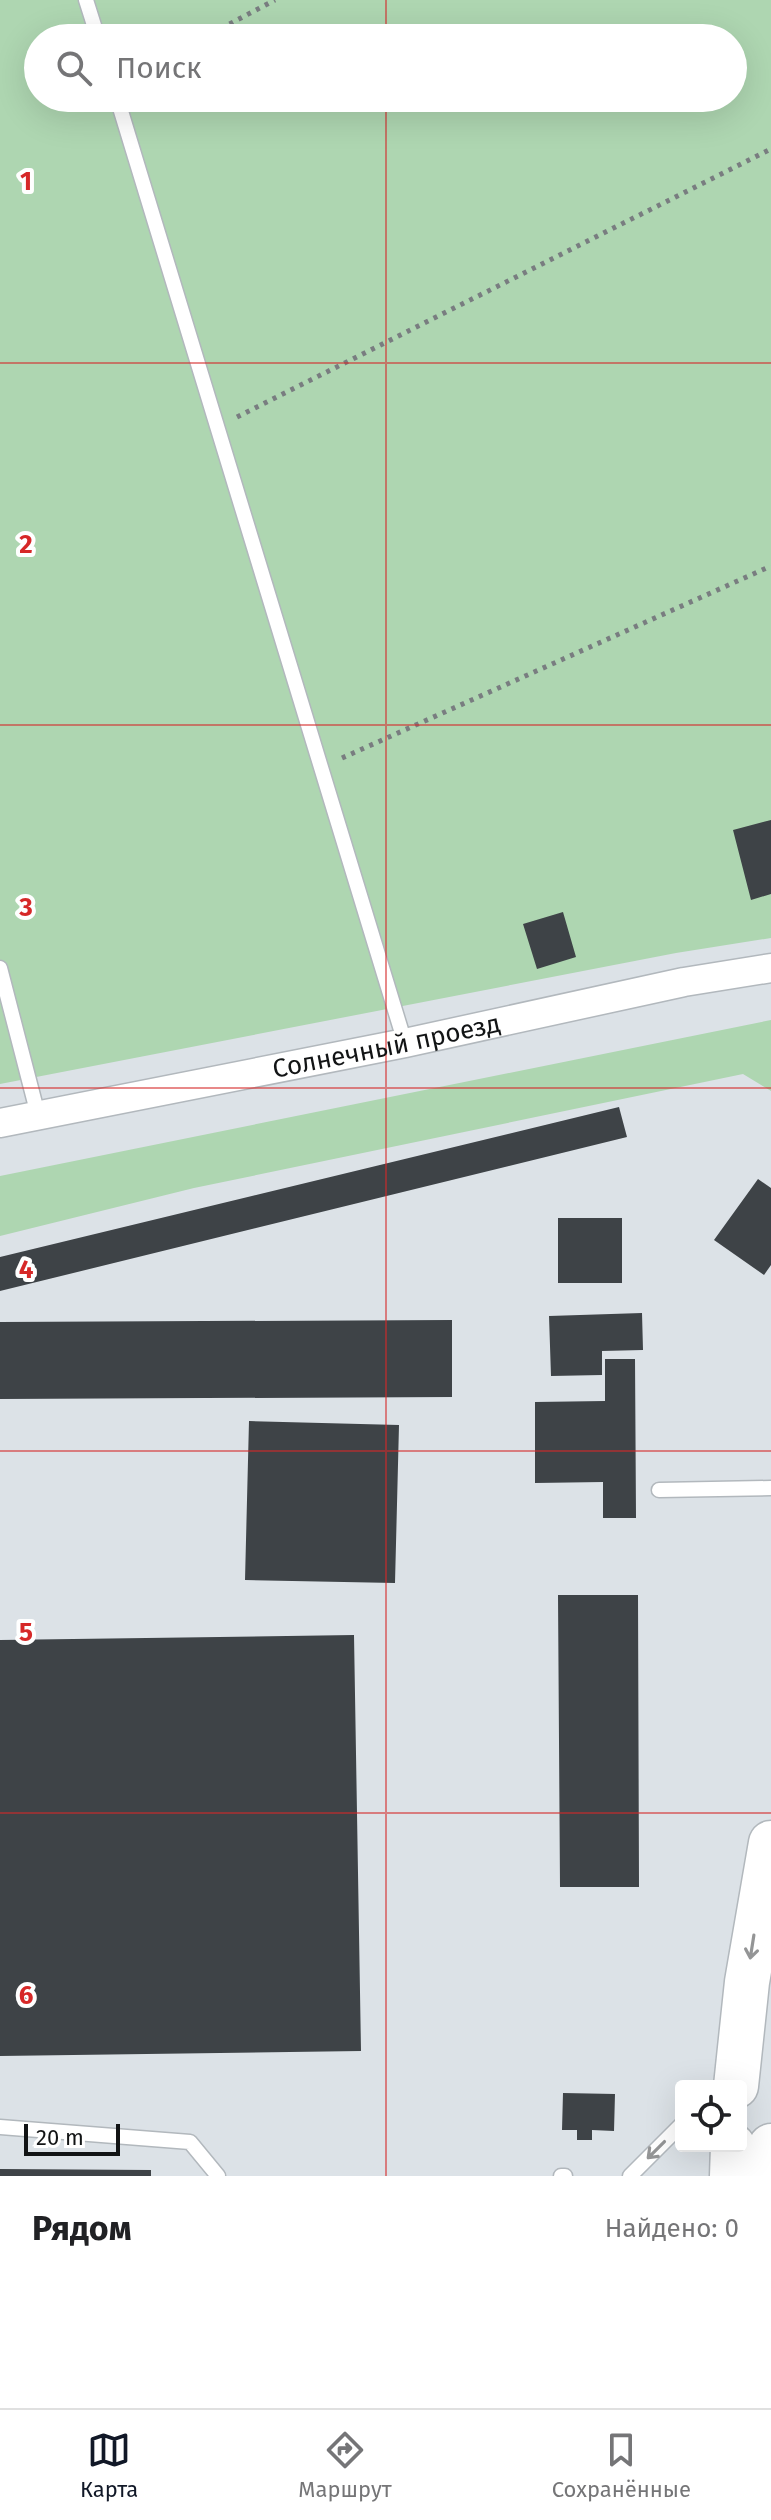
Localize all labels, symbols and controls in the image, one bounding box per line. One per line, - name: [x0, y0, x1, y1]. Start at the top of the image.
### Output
- search box: [24, 24, 747, 112]
- icon: search: [52, 46, 96, 90]
- text: Поиск: [116, 50, 202, 86]
- text: 1: [20, 166, 32, 197]
- text: 2: [19, 529, 33, 560]
- text: 3: [18, 892, 33, 923]
- street label: Солнечный проезд: [270, 1008, 503, 1085]
- text: 4: [19, 1254, 34, 1285]
- text: 5: [19, 1617, 33, 1648]
- one-way arrow: [744, 1934, 759, 1959]
- text: 6: [19, 1980, 34, 2011]
- map controls: [675, 2080, 747, 2152]
- button: locate: [675, 2080, 747, 2152]
- scale bar: [24, 2120, 120, 2156]
- text: 20 m: [36, 2124, 84, 2151]
- one-way arrow: [646, 2140, 665, 2160]
- text: Рядом: [32, 2208, 131, 2249]
- text: Найдено: 0: [605, 2213, 739, 2244]
- tab: Карта: [80, 2428, 138, 2503]
- tab: Маршрут: [298, 2428, 392, 2503]
- tab: Сохранённые: [552, 2428, 691, 2503]

